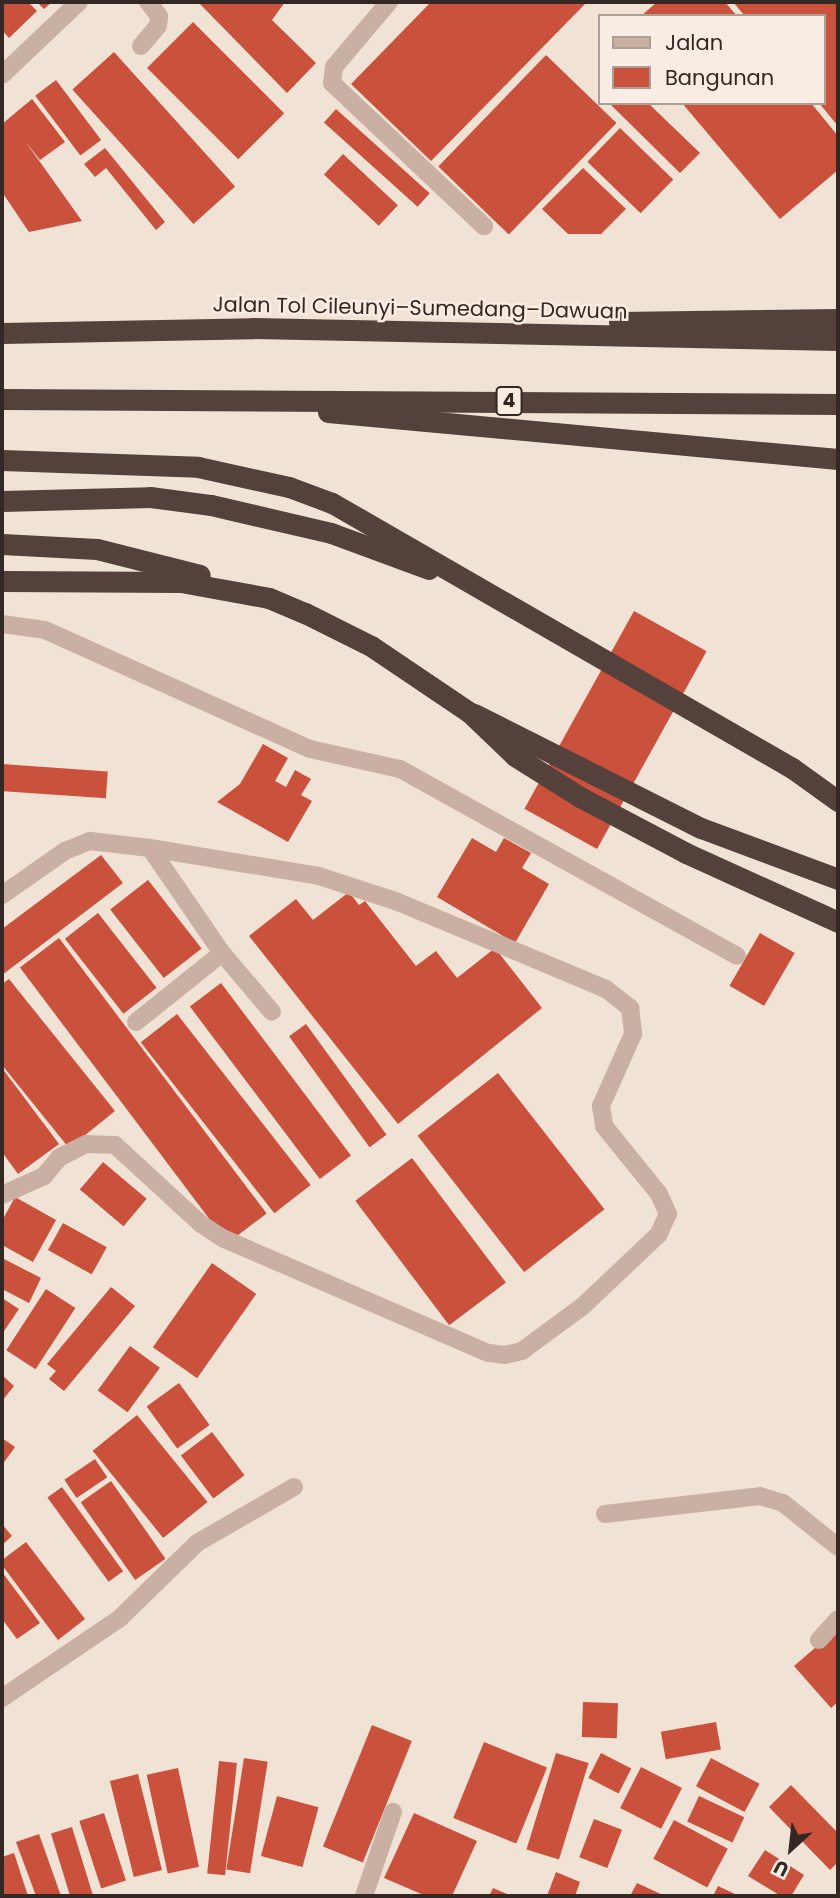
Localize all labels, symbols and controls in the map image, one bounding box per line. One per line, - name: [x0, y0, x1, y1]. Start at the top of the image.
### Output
- legend: [598, 14, 826, 105]
- text: Jalan: [665, 28, 723, 57]
- text: Bangunan: [665, 63, 774, 92]
- street label: Jalan Tol Cileunyi–Sumedang–Dawuan: [212, 292, 628, 324]
- road number: 4: [495, 386, 523, 416]
- north arrow: [756, 1814, 826, 1884]
- text: U: [769, 1853, 793, 1883]

